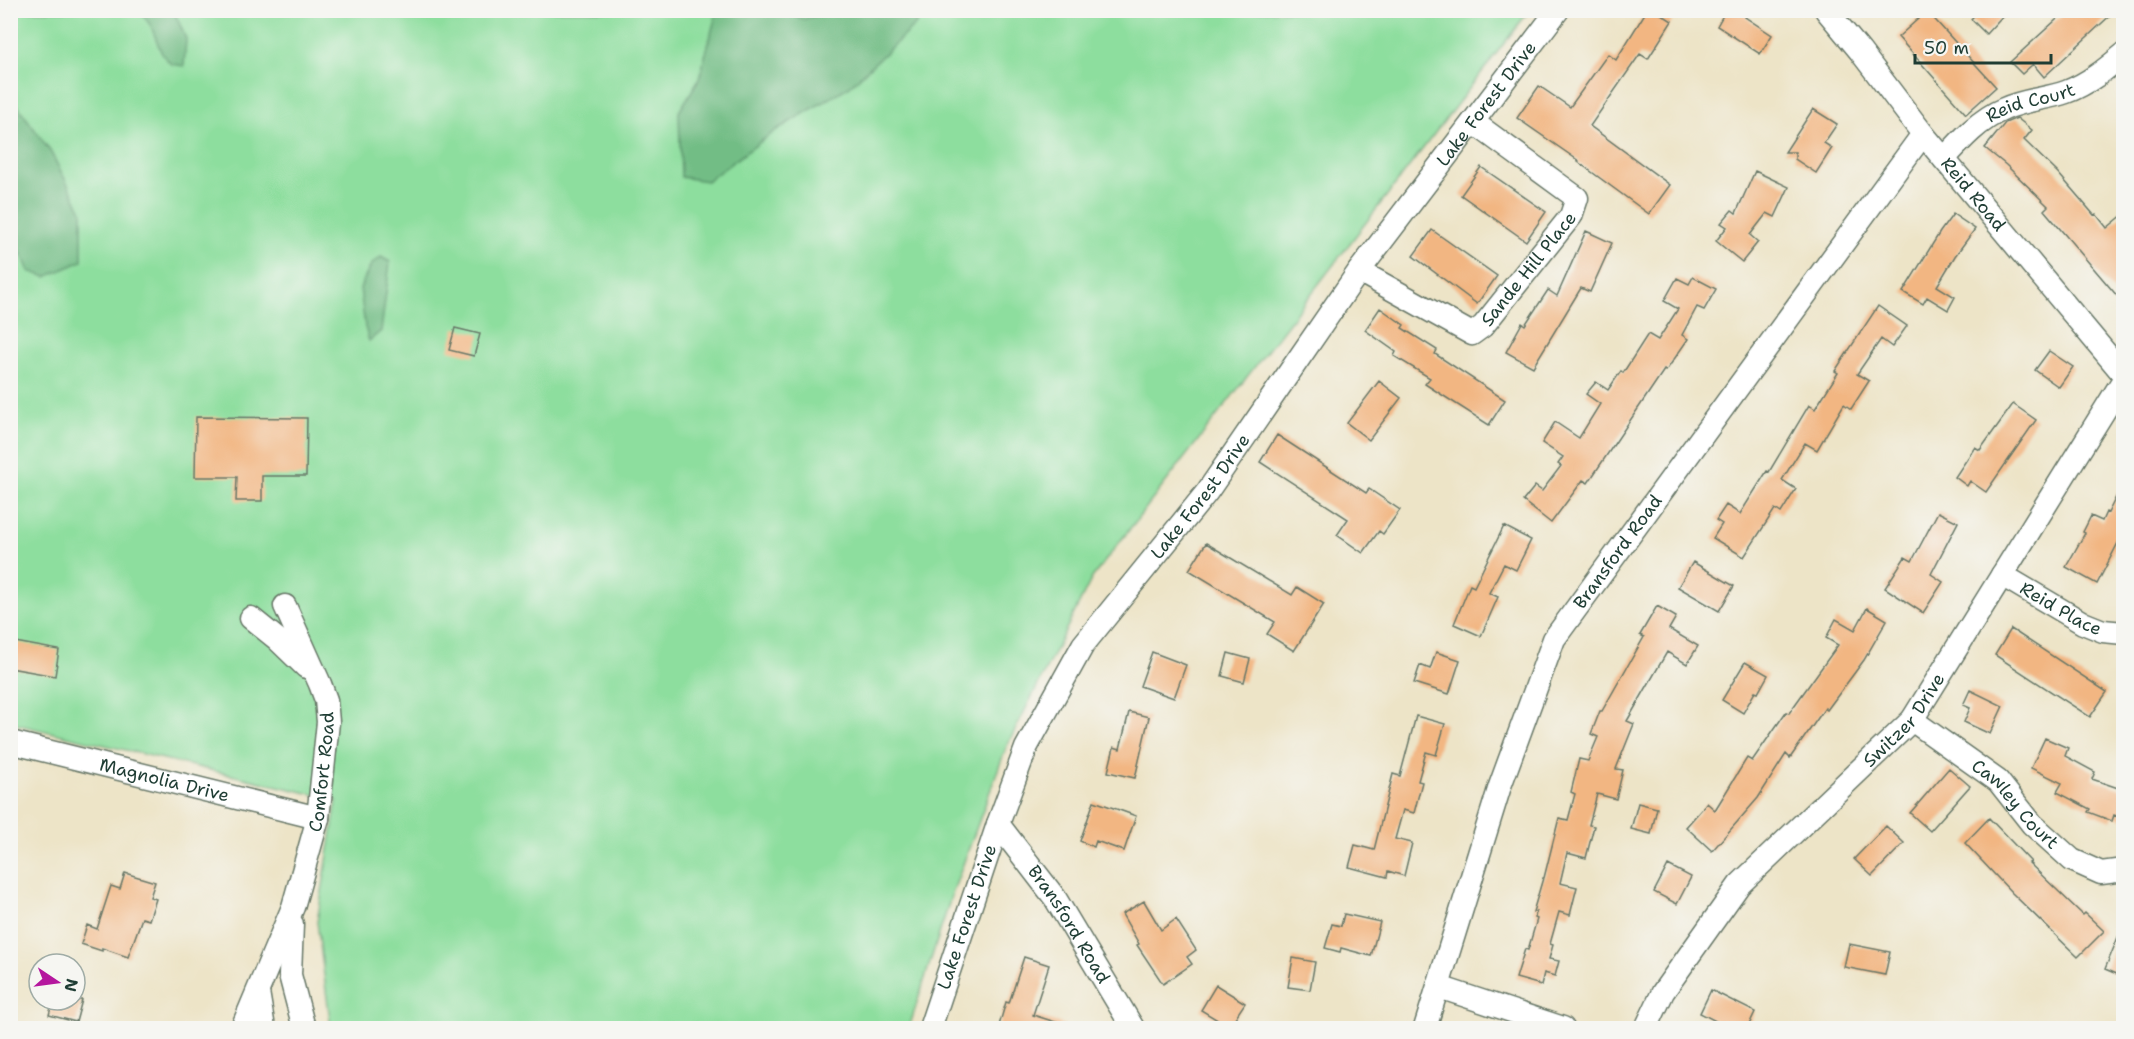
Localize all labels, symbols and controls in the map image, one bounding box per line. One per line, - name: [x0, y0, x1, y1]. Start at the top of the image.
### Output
- scale bar: [1915, 27, 2052, 65]
- text: 50 m: [1924, 36, 1969, 60]
- street label: Lake Forest Drive: [1431, 37, 1542, 171]
- street label: Reid Court: [1981, 78, 2079, 128]
- street label: Reid Road: [1935, 152, 2011, 236]
- street label: Sande Hill Place: [1475, 207, 1582, 331]
- street label: Lake Forest Drive: [1145, 429, 1255, 564]
- street label: Bransford Road: [1568, 490, 1667, 614]
- street label: Reid Place: [2016, 576, 2105, 641]
- street label: Switzer Drive: [1858, 669, 1950, 772]
- street label: Comfort Road: [303, 711, 340, 835]
- street label: Magnolia Drive: [97, 753, 232, 808]
- street label: Cawley Court: [1967, 754, 2064, 855]
- street label: Lake Forest Drive: [932, 841, 1002, 993]
- street label: Bransford Road: [1022, 860, 1115, 988]
- north arrow: [27, 952, 87, 1012]
- text: N: [59, 977, 83, 994]

